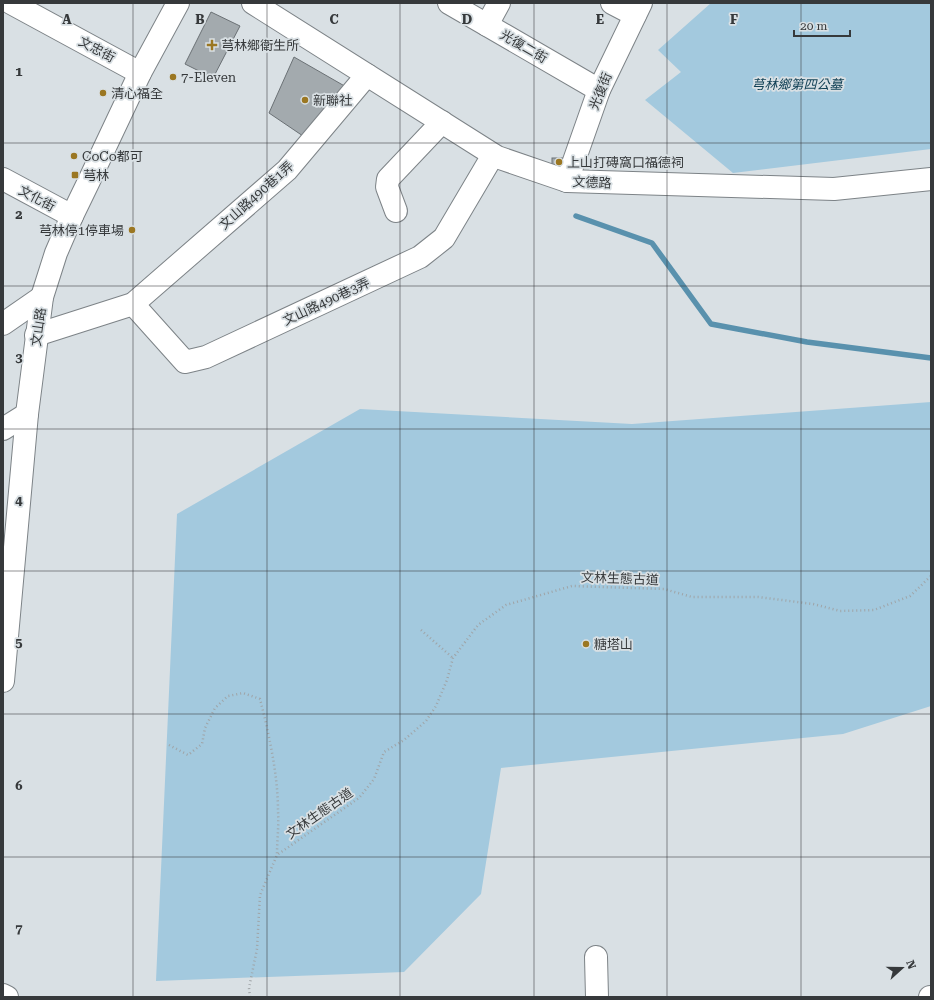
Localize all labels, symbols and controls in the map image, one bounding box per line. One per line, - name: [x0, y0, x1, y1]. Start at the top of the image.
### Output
- text: A: [62, 12, 72, 27]
- text: B: [195, 12, 205, 27]
- text: C: [329, 12, 339, 27]
- text: D: [462, 12, 472, 27]
- text: E: [596, 12, 604, 27]
- text: F: [730, 12, 738, 27]
- scale bar: [794, 12, 850, 38]
- text: 20 m: [800, 19, 827, 33]
- street label: 光復二街: [497, 27, 550, 66]
- street label: 文忠街: [76, 34, 118, 65]
- place label: 芎林鄉衛生所: [221, 38, 299, 53]
- marker: 芎林鄉衛生所: [206, 39, 218, 51]
- text: 1: [15, 64, 23, 79]
- place label: 7-Eleven: [181, 70, 237, 85]
- street label: 光復街: [586, 70, 615, 112]
- marker: 7-Eleven: [168, 72, 178, 82]
- park label: 芎林鄉第四公墓: [751, 77, 844, 92]
- place label: 清心福全: [111, 86, 163, 101]
- marker: 清心福全: [98, 88, 108, 98]
- place label: 新聯社: [313, 93, 352, 108]
- marker: 新聯社: [300, 95, 310, 105]
- place label: CoCo都可: [82, 149, 143, 164]
- marker: CoCo都可: [69, 151, 79, 161]
- place label: 上山打磚窩口福德祠: [567, 155, 684, 170]
- marker: 上山打磚窩口福德祠: [554, 157, 564, 167]
- street label: 文山路490巷1弄: [216, 158, 296, 232]
- place label: 芎林: [83, 168, 109, 183]
- marker: 芎林: [70, 170, 80, 180]
- street label: 文德路: [572, 174, 612, 191]
- street label: 文化街: [16, 183, 58, 214]
- text: 2: [15, 207, 23, 222]
- place label: 芎林停1停車場: [39, 223, 124, 238]
- marker: 芎林停1停車場: [127, 225, 137, 235]
- street label: 文山路490巷3弄: [280, 275, 372, 328]
- street label: 文山路: [28, 307, 49, 347]
- text: 3: [15, 350, 23, 365]
- text: 4: [15, 493, 23, 508]
- street label: 文林生態古道: [581, 570, 659, 587]
- text: 5: [15, 635, 23, 650]
- place label: 糖塔山: [594, 637, 633, 652]
- marker: 糖塔山: [581, 639, 591, 649]
- text: 6: [15, 778, 23, 793]
- street label: 文林生態古道: [283, 785, 356, 842]
- text: 7: [15, 921, 23, 936]
- north arrow: [882, 948, 922, 988]
- text: N: [903, 958, 919, 971]

